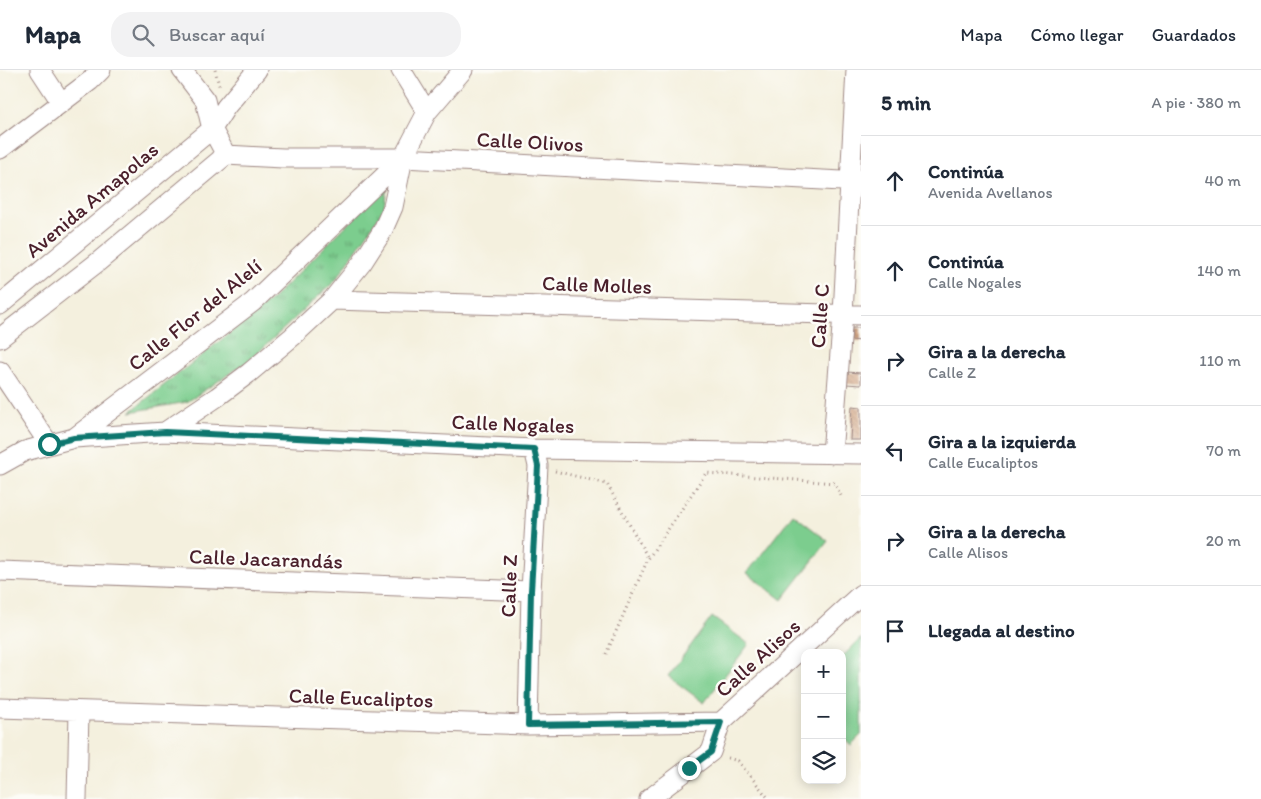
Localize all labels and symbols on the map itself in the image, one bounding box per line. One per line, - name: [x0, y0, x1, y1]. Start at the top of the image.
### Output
- street label: Calle Olivos: [476, 126, 584, 157]
- street label: Avenida Amapolas: [20, 137, 163, 262]
- street label: Calle Flor del Alelí: [123, 253, 267, 376]
- street label: Calle Molles: [542, 270, 652, 299]
- street label: Calle C: [805, 283, 834, 349]
- street label: Calle Nogales: [451, 409, 575, 438]
- route start: [38, 433, 61, 456]
- street label: Calle Jacarandás: [189, 543, 343, 574]
- street label: Calle Z: [495, 554, 522, 618]
- street label: Calle Alisos: [710, 613, 805, 702]
- street label: Calle Eucaliptos: [288, 682, 434, 713]
- route end: [678, 757, 701, 780]

